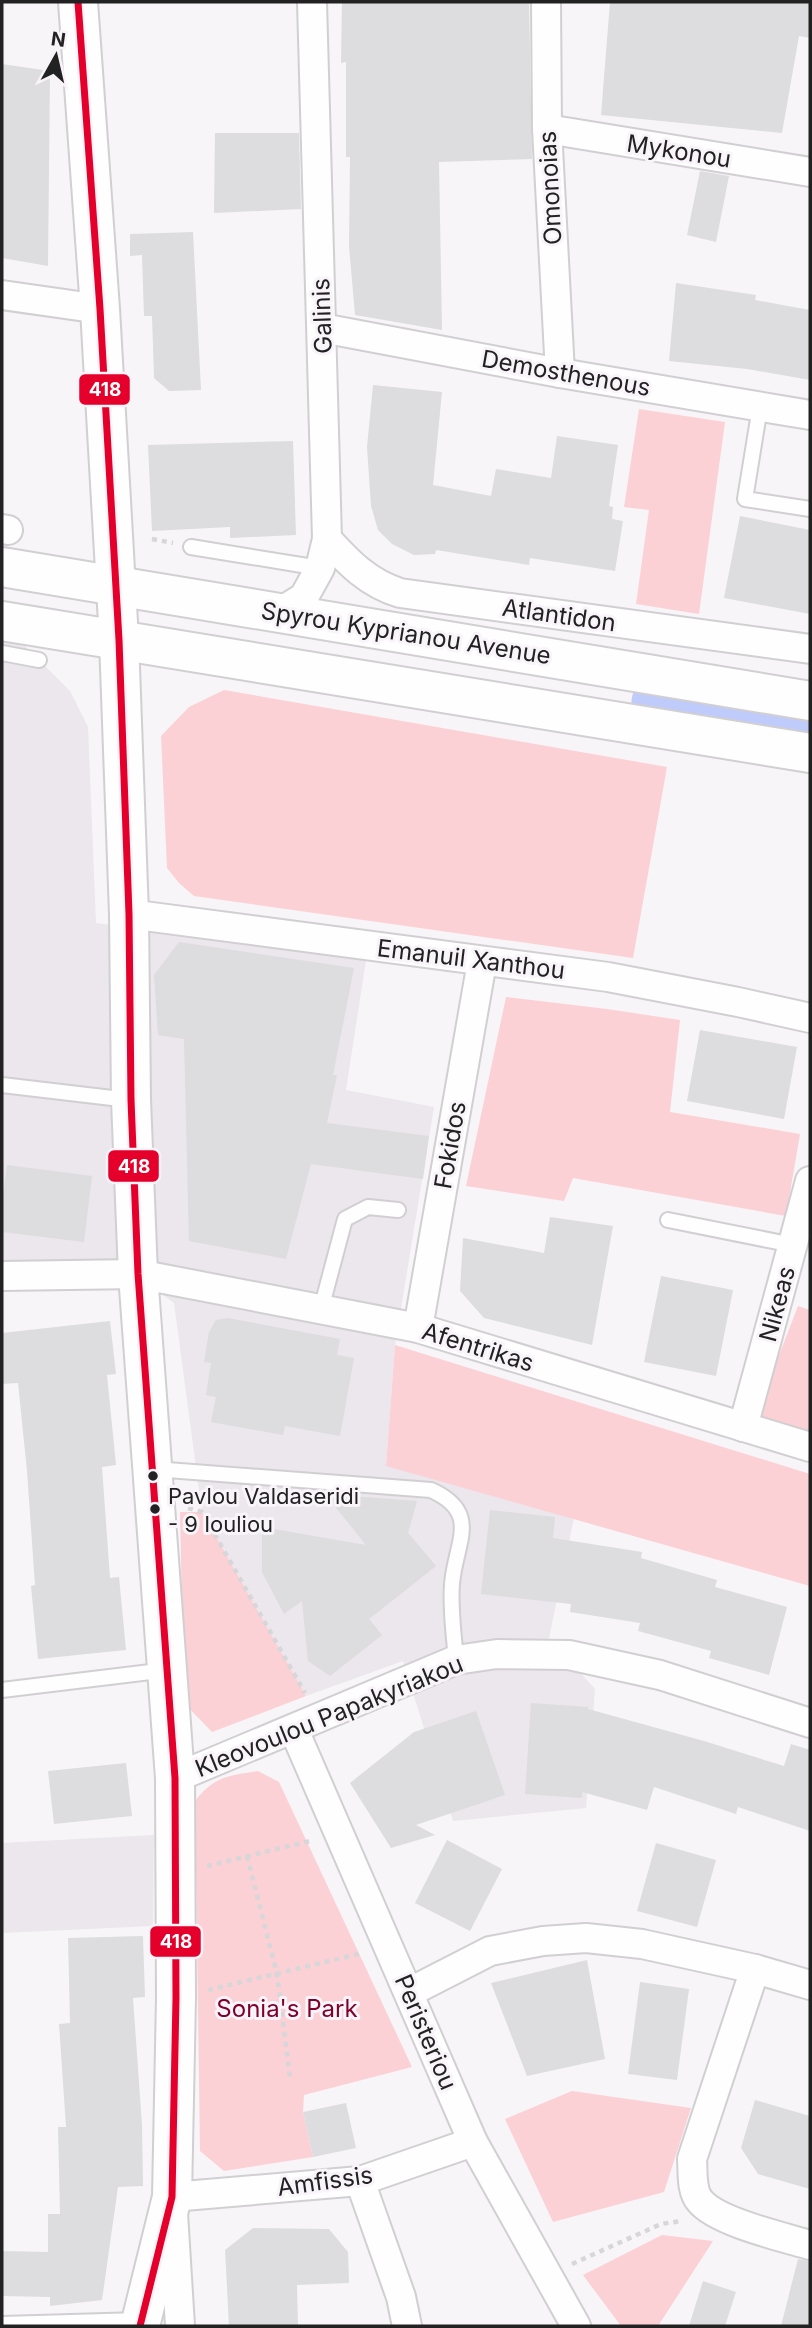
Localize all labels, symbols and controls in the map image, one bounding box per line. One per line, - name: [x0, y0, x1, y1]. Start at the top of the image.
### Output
- north arrow: [21, 21, 91, 91]
- text: N: [50, 27, 67, 52]
- street label: Mykonou: [625, 128, 733, 174]
- street label: Omonoias: [533, 130, 567, 246]
- street label: Galinis: [306, 278, 338, 354]
- street label: Demosthenous: [479, 344, 653, 402]
- line badge: 418: [78, 373, 131, 406]
- text: 418: [89, 378, 121, 401]
- street label: Atlantidon: [500, 593, 618, 637]
- street label: Spyrou Kyprianou Avenue: [259, 596, 553, 670]
- street label: Emanuil Xanthou: [375, 933, 567, 985]
- street label: Fokidos: [428, 1099, 472, 1191]
- line badge: 418: [107, 1149, 160, 1183]
- text: 418: [118, 1155, 150, 1178]
- street label: Nikeas: [753, 1263, 801, 1345]
- street label: Afentrikas: [419, 1316, 537, 1378]
- unlabelled marker: [146, 1469, 160, 1483]
- place label: Pavlou Valdaseridi - 9 Iouliou: [168, 1483, 359, 1537]
- marker: Pavlou Valdaseridi - 9 Iouliou: [148, 1502, 162, 1516]
- street label: Kleovoulou Papakyriakou: [191, 1649, 467, 1783]
- line badge: 418: [149, 1925, 202, 1958]
- text: 418: [160, 1930, 192, 1953]
- street label: Peristeriou: [389, 1970, 463, 2094]
- park label: Sonia's Park: [216, 1994, 358, 2023]
- street label: Amfissis: [275, 2160, 375, 2202]

